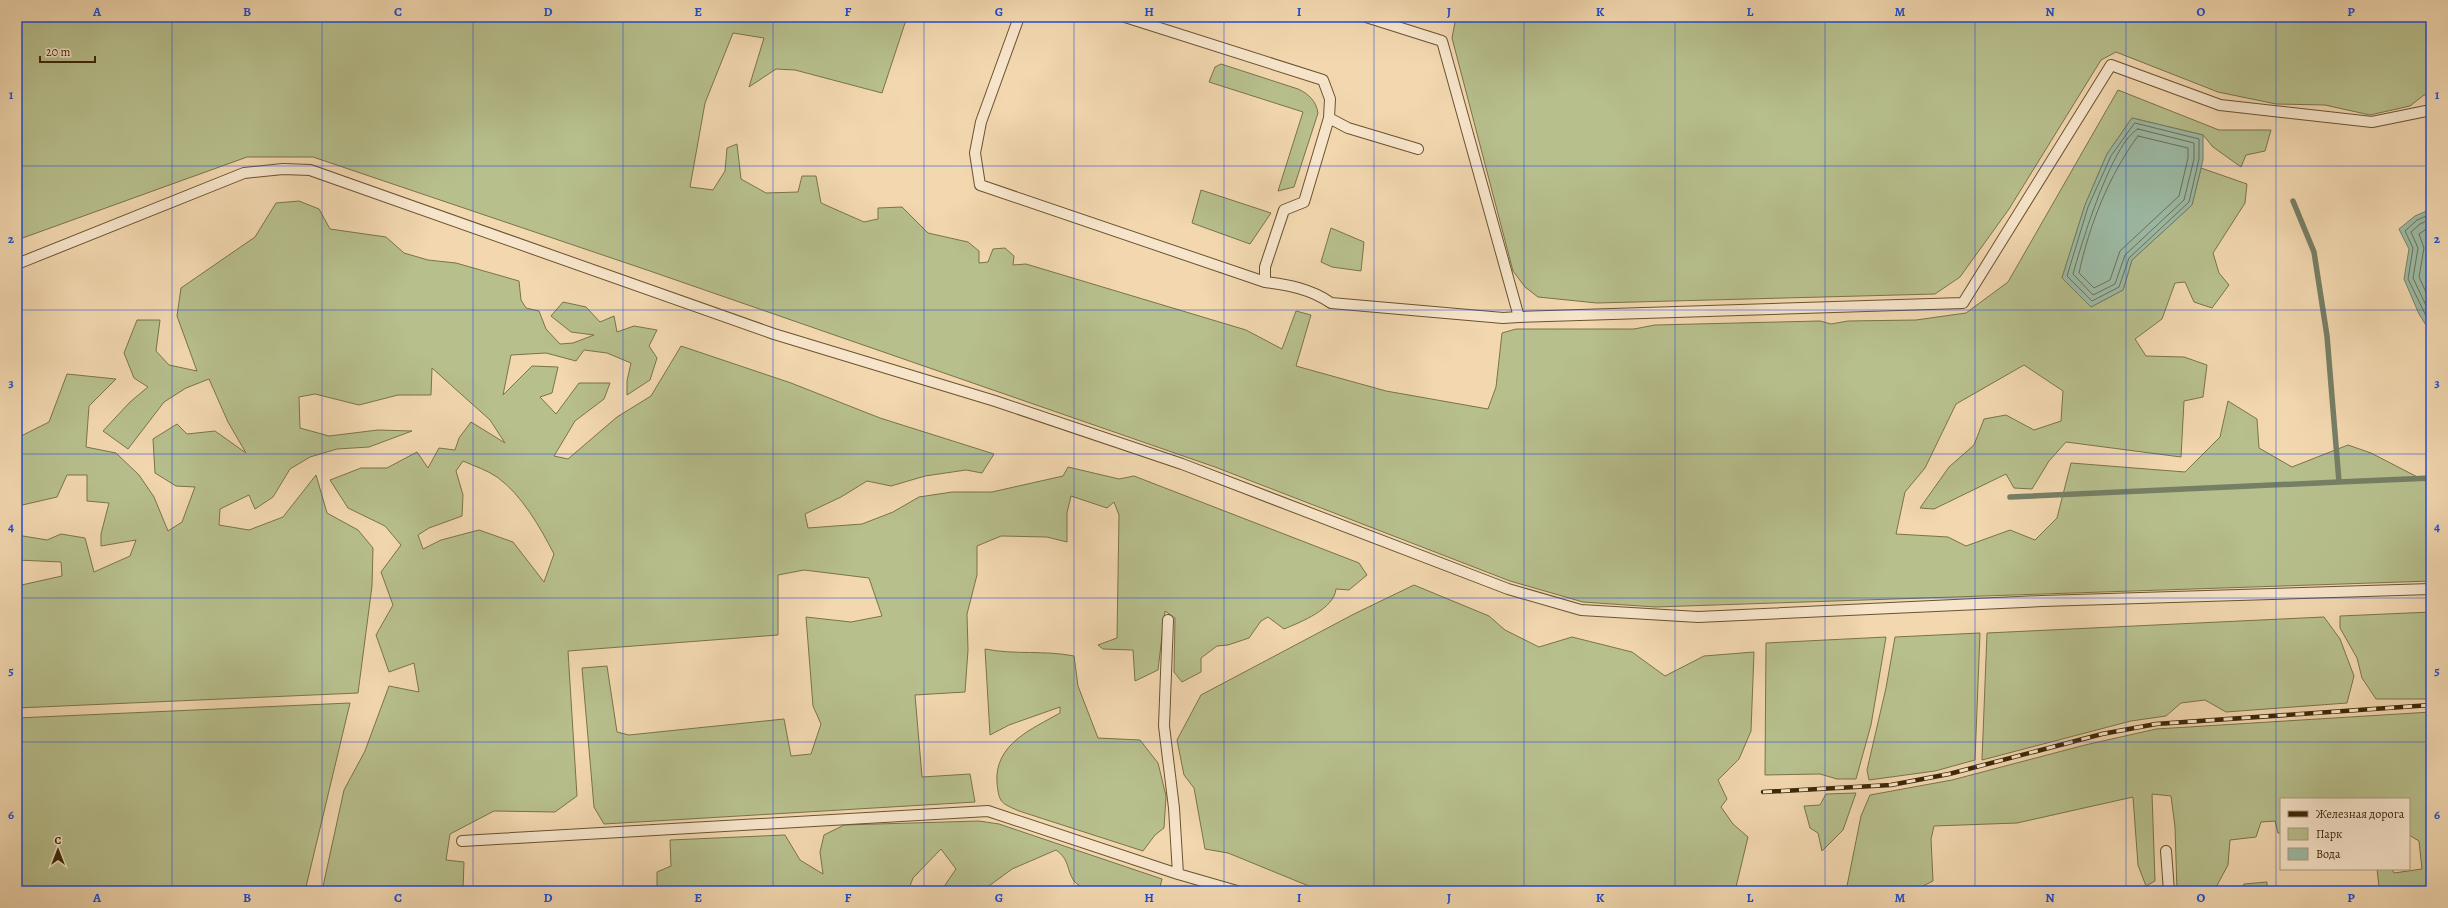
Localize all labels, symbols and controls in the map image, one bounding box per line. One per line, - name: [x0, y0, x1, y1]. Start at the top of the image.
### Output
- text: A: [92, 3, 102, 20]
- text: B: [243, 3, 251, 20]
- text: C: [394, 3, 402, 20]
- text: D: [543, 3, 553, 20]
- text: E: [694, 3, 702, 20]
- text: F: [845, 3, 852, 20]
- text: G: [995, 3, 1003, 20]
- text: H: [1144, 3, 1154, 20]
- text: I: [1297, 3, 1302, 20]
- text: J: [1447, 3, 1451, 20]
- text: K: [1596, 3, 1605, 20]
- text: L: [1747, 3, 1754, 20]
- text: M: [1895, 3, 1906, 20]
- text: N: [2045, 3, 2055, 20]
- text: O: [2197, 3, 2206, 20]
- text: P: [2347, 3, 2355, 20]
- scale bar: [40, 38, 95, 64]
- text: 20 m: [46, 44, 70, 60]
- text: 1: [9, 86, 14, 103]
- text: 1: [2435, 86, 2440, 103]
- text: 2: [8, 230, 15, 247]
- text: 2: [2434, 230, 2441, 247]
- text: 3: [8, 374, 14, 391]
- text: 3: [2434, 374, 2440, 391]
- text: 4: [8, 518, 14, 535]
- text: 4: [2434, 518, 2440, 535]
- text: 5: [8, 662, 14, 679]
- text: 5: [2434, 662, 2440, 679]
- legend: [2280, 798, 2410, 870]
- text: 6: [8, 806, 14, 823]
- text: Железная дорога: [2316, 806, 2405, 822]
- text: 6: [2434, 806, 2440, 823]
- text: Парк: [2316, 826, 2342, 842]
- north arrow: [38, 830, 78, 870]
- text: С: [55, 833, 62, 848]
- text: Вода: [2316, 846, 2341, 862]
- text: A: [92, 889, 102, 906]
- text: B: [243, 889, 251, 906]
- text: C: [394, 889, 402, 906]
- text: D: [543, 889, 553, 906]
- text: E: [694, 889, 702, 906]
- text: F: [845, 889, 852, 906]
- text: G: [995, 889, 1003, 906]
- text: H: [1144, 889, 1154, 906]
- text: I: [1297, 889, 1302, 906]
- text: J: [1447, 889, 1451, 906]
- text: K: [1596, 889, 1605, 906]
- text: L: [1747, 889, 1754, 906]
- text: M: [1895, 889, 1906, 906]
- text: N: [2045, 889, 2055, 906]
- text: O: [2197, 889, 2206, 906]
- text: P: [2347, 889, 2355, 906]

